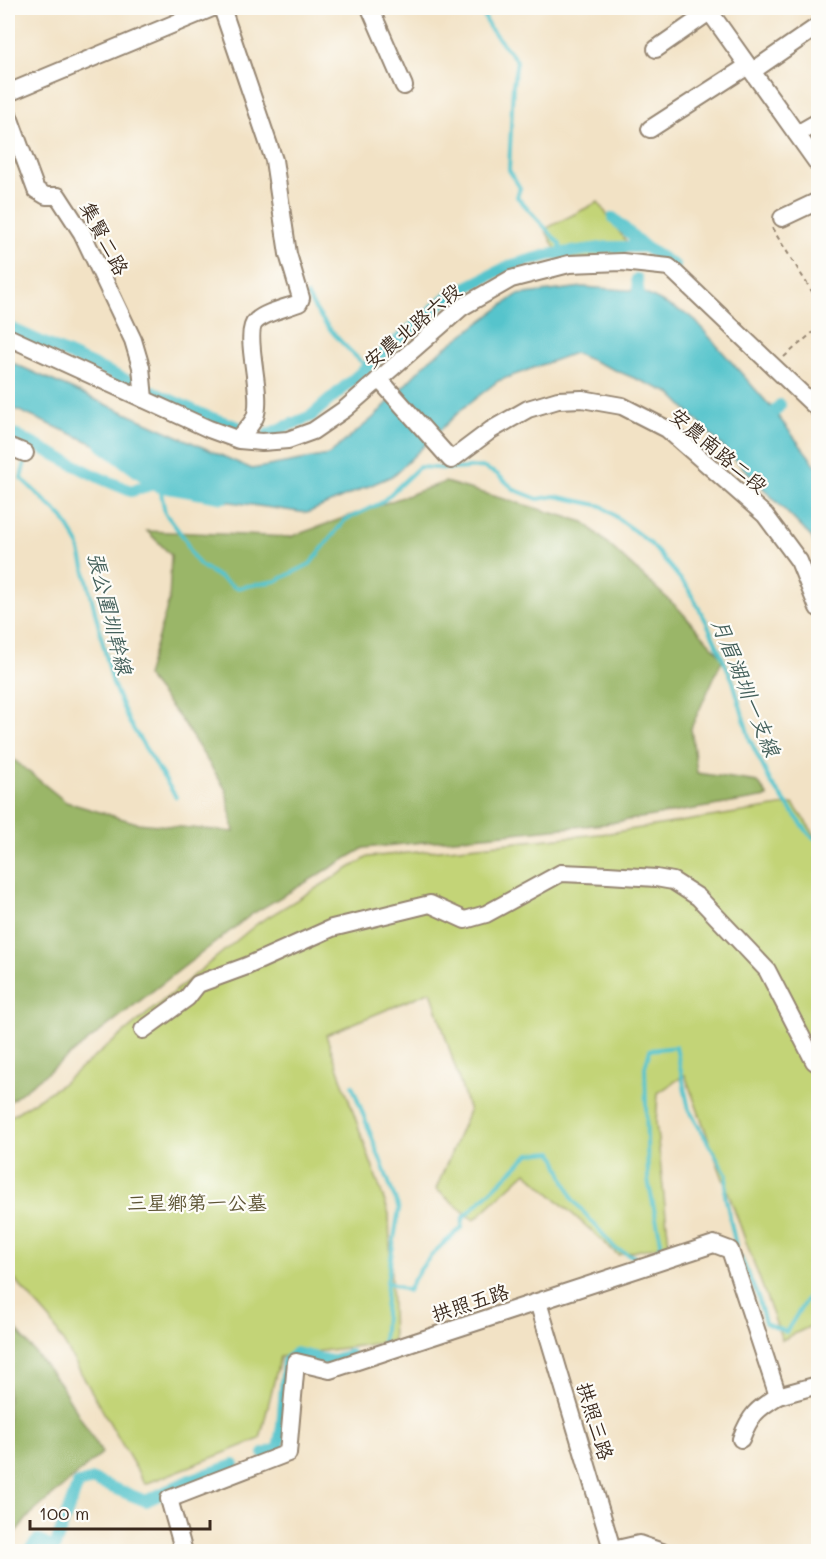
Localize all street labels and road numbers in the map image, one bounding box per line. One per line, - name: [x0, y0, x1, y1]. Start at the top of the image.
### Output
- street label: 集賢二路: [75, 197, 136, 280]
- street label: 安農北路六段: [358, 276, 466, 374]
- street label: 安農南路二段: [665, 401, 773, 499]
- street label: 拱照五路: [428, 1277, 513, 1327]
- street label: 拱照三路: [572, 1379, 620, 1464]

